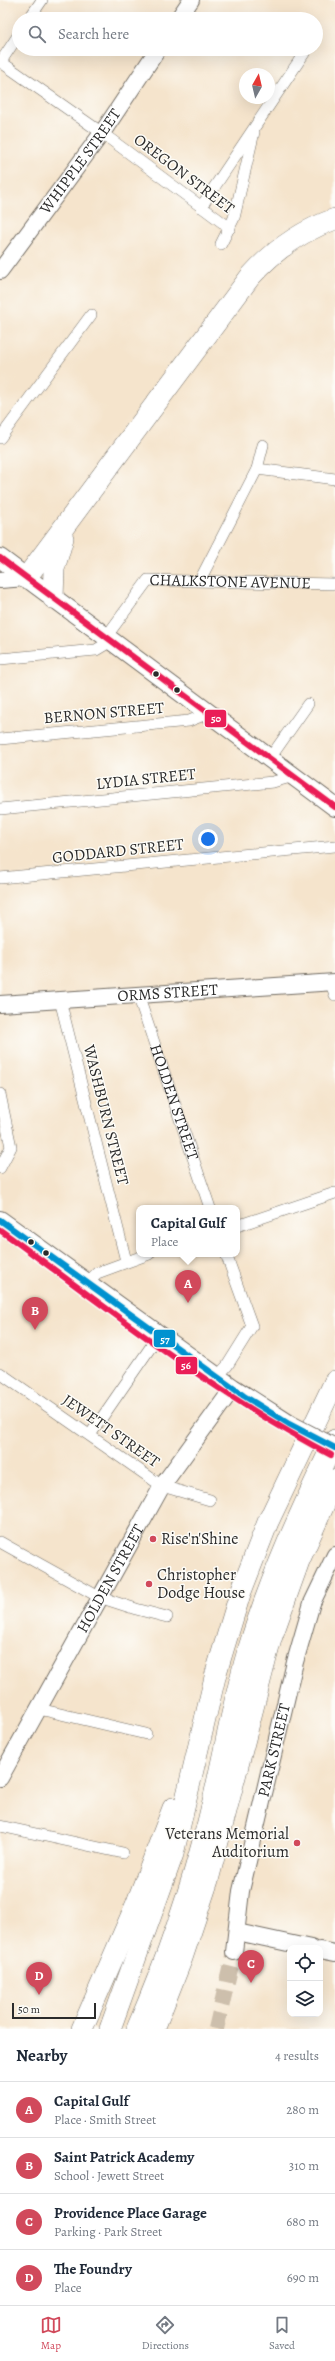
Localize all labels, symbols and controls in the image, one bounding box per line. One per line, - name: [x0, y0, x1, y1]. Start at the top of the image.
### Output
- search box: [12, 12, 323, 56]
- icon: search: [26, 23, 48, 45]
- text: Search here: [58, 24, 129, 44]
- north arrow: [239, 68, 275, 104]
- street label: WHIPPLE STREET: [34, 104, 126, 219]
- street label: OREGON STREET: [129, 129, 239, 219]
- street label: CHALKSTONE AVENUE: [149, 569, 311, 594]
- unlabelled marker: [151, 669, 161, 679]
- unlabelled marker: [172, 685, 182, 695]
- street label: BERNON STREET: [43, 697, 165, 729]
- line badge: 50: [204, 709, 227, 728]
- text: 50: [211, 711, 222, 726]
- street label: LYDIA STREET: [95, 763, 197, 795]
- your location: [198, 829, 218, 849]
- street label: GODDARD STREET: [51, 833, 185, 869]
- street label: ORMS STREET: [117, 979, 219, 1007]
- street label: HOLDEN STREET: [144, 1041, 204, 1163]
- street label: WASHBURN STREET: [78, 1042, 134, 1188]
- popup: [136, 1205, 240, 1257]
- text: Capital Gulf: [151, 1213, 225, 1233]
- text: Place: [151, 1233, 178, 1250]
- unlabelled marker: [26, 1237, 36, 1247]
- unlabelled marker: [41, 1248, 51, 1258]
- pin: A: [175, 1270, 201, 1303]
- pin: B: [22, 1297, 48, 1330]
- line badge: 57: [153, 1329, 176, 1348]
- text: 57: [160, 1332, 170, 1347]
- line badge: 56: [175, 1356, 198, 1375]
- text: 56: [181, 1358, 191, 1373]
- street label: JEWETT STREET: [58, 1389, 164, 1473]
- street label: HOLDEN STREET: [72, 1520, 150, 1637]
- place label: Rise'n'Shine: [161, 1528, 238, 1550]
- marker: Rise'n'Shine: [148, 1534, 158, 1544]
- place label: Christopher Dodge House: [157, 1564, 245, 1604]
- marker: Christopher Dodge House: [144, 1579, 154, 1589]
- street label: PARK STREET: [253, 1701, 296, 1799]
- place label: Veterans Memorial Auditorium: [164, 1823, 289, 1863]
- marker: Veterans Memorial Auditorium: [292, 1838, 302, 1848]
- map controls: [287, 1945, 323, 2017]
- button: locate: [287, 1945, 323, 1981]
- pin: C: [238, 1950, 264, 1983]
- pin: D: [26, 1962, 52, 1995]
- button: layers: [287, 1981, 323, 2017]
- scale bar: [12, 2001, 96, 2020]
- text: 50 m: [18, 2002, 40, 2017]
- text: Nearby: [16, 2044, 67, 2067]
- text: 4 results: [275, 2047, 319, 2064]
- text: Capital Gulf: [54, 2091, 129, 2111]
- text: A: [25, 2101, 33, 2118]
- text: 280 m: [286, 2101, 319, 2118]
- text: Place · Smith Street: [54, 2111, 156, 2128]
- text: Saint Patrick Academy: [54, 2147, 194, 2167]
- text: B: [25, 2157, 33, 2174]
- text: 310 m: [289, 2157, 319, 2174]
- text: School · Jewett Street: [54, 2167, 164, 2184]
- text: Providence Place Garage: [54, 2203, 207, 2223]
- text: C: [25, 2213, 33, 2230]
- text: 680 m: [286, 2213, 319, 2230]
- text: Parking · Park Street: [54, 2223, 162, 2240]
- text: The Foundry: [54, 2259, 132, 2279]
- text: D: [24, 2269, 34, 2286]
- text: 690 m: [287, 2269, 319, 2286]
- text: Place: [54, 2279, 82, 2296]
- tab: Map: [40, 2314, 62, 2353]
- tab: Directions: [142, 2314, 189, 2353]
- tab: Saved: [269, 2314, 295, 2353]

